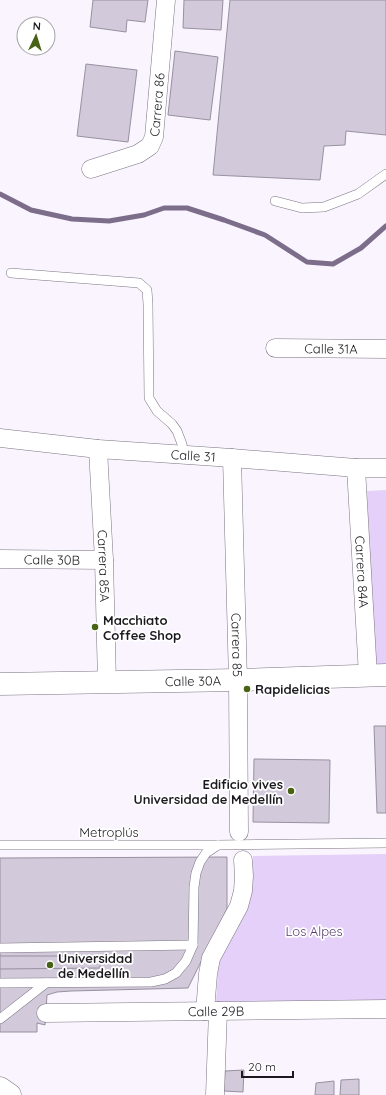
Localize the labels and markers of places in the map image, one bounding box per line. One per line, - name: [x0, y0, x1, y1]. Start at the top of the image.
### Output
- place label: Macchiato Coffee Shop: [103, 612, 181, 643]
- marker: Macchiato Coffee Shop: [90, 622, 100, 632]
- place label: Rapidelicias: [255, 681, 330, 697]
- marker: Rapidelicias: [242, 684, 252, 694]
- place label: Edificio vives Universidad de Medellín: [134, 776, 283, 807]
- marker: Edificio vives Universidad de Medellín: [286, 786, 296, 796]
- place label: Universidad de Medellín: [58, 950, 132, 981]
- marker: Universidad de Medellín: [45, 960, 55, 970]

